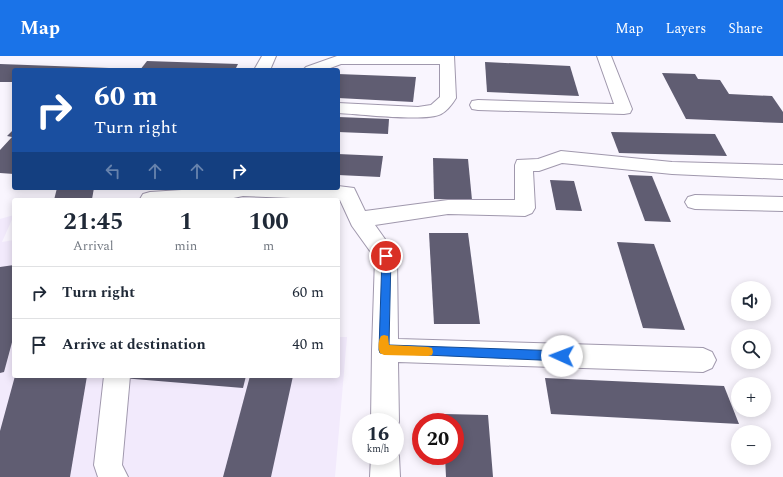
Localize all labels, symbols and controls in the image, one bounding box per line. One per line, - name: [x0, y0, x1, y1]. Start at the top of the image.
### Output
- text: Map: [20, 14, 60, 43]
- text: Map: [615, 18, 644, 39]
- text: Layers: [666, 18, 706, 39]
- text: Share: [728, 18, 763, 39]
- text: 60 m: [94, 75, 158, 118]
- icon: right: [28, 84, 80, 136]
- text: Turn right: [94, 114, 177, 141]
- icon: left: [102, 160, 124, 182]
- icon: ahead: [144, 160, 166, 182]
- icon: ahead: [186, 160, 208, 182]
- icon: right: [228, 160, 250, 182]
- text: 21:45: [63, 204, 123, 240]
- text: 1: [179, 204, 193, 240]
- text: 100: [248, 204, 289, 240]
- text: Arrival: [73, 236, 114, 256]
- text: min: [175, 236, 197, 256]
- text: m: [263, 236, 274, 256]
- pin: [369, 239, 403, 273]
- icon: arrive: [375, 245, 397, 267]
- text: Turn right: [62, 281, 135, 304]
- text: 60 m: [292, 281, 324, 304]
- map controls: [731, 281, 771, 465]
- button: sound: [731, 281, 771, 321]
- icon: right: [28, 282, 50, 304]
- button: search: [731, 329, 771, 369]
- text: Arrive at destination: [62, 333, 206, 356]
- text: 40 m: [292, 333, 324, 356]
- icon: arrive: [28, 334, 50, 356]
- position arrow: [541, 335, 583, 377]
- button: +: [731, 377, 771, 417]
- speed limit sign: 20: [412, 413, 464, 465]
- text: 16: [367, 419, 389, 449]
- button: −: [731, 425, 771, 465]
- text: km/h: [367, 441, 389, 457]

